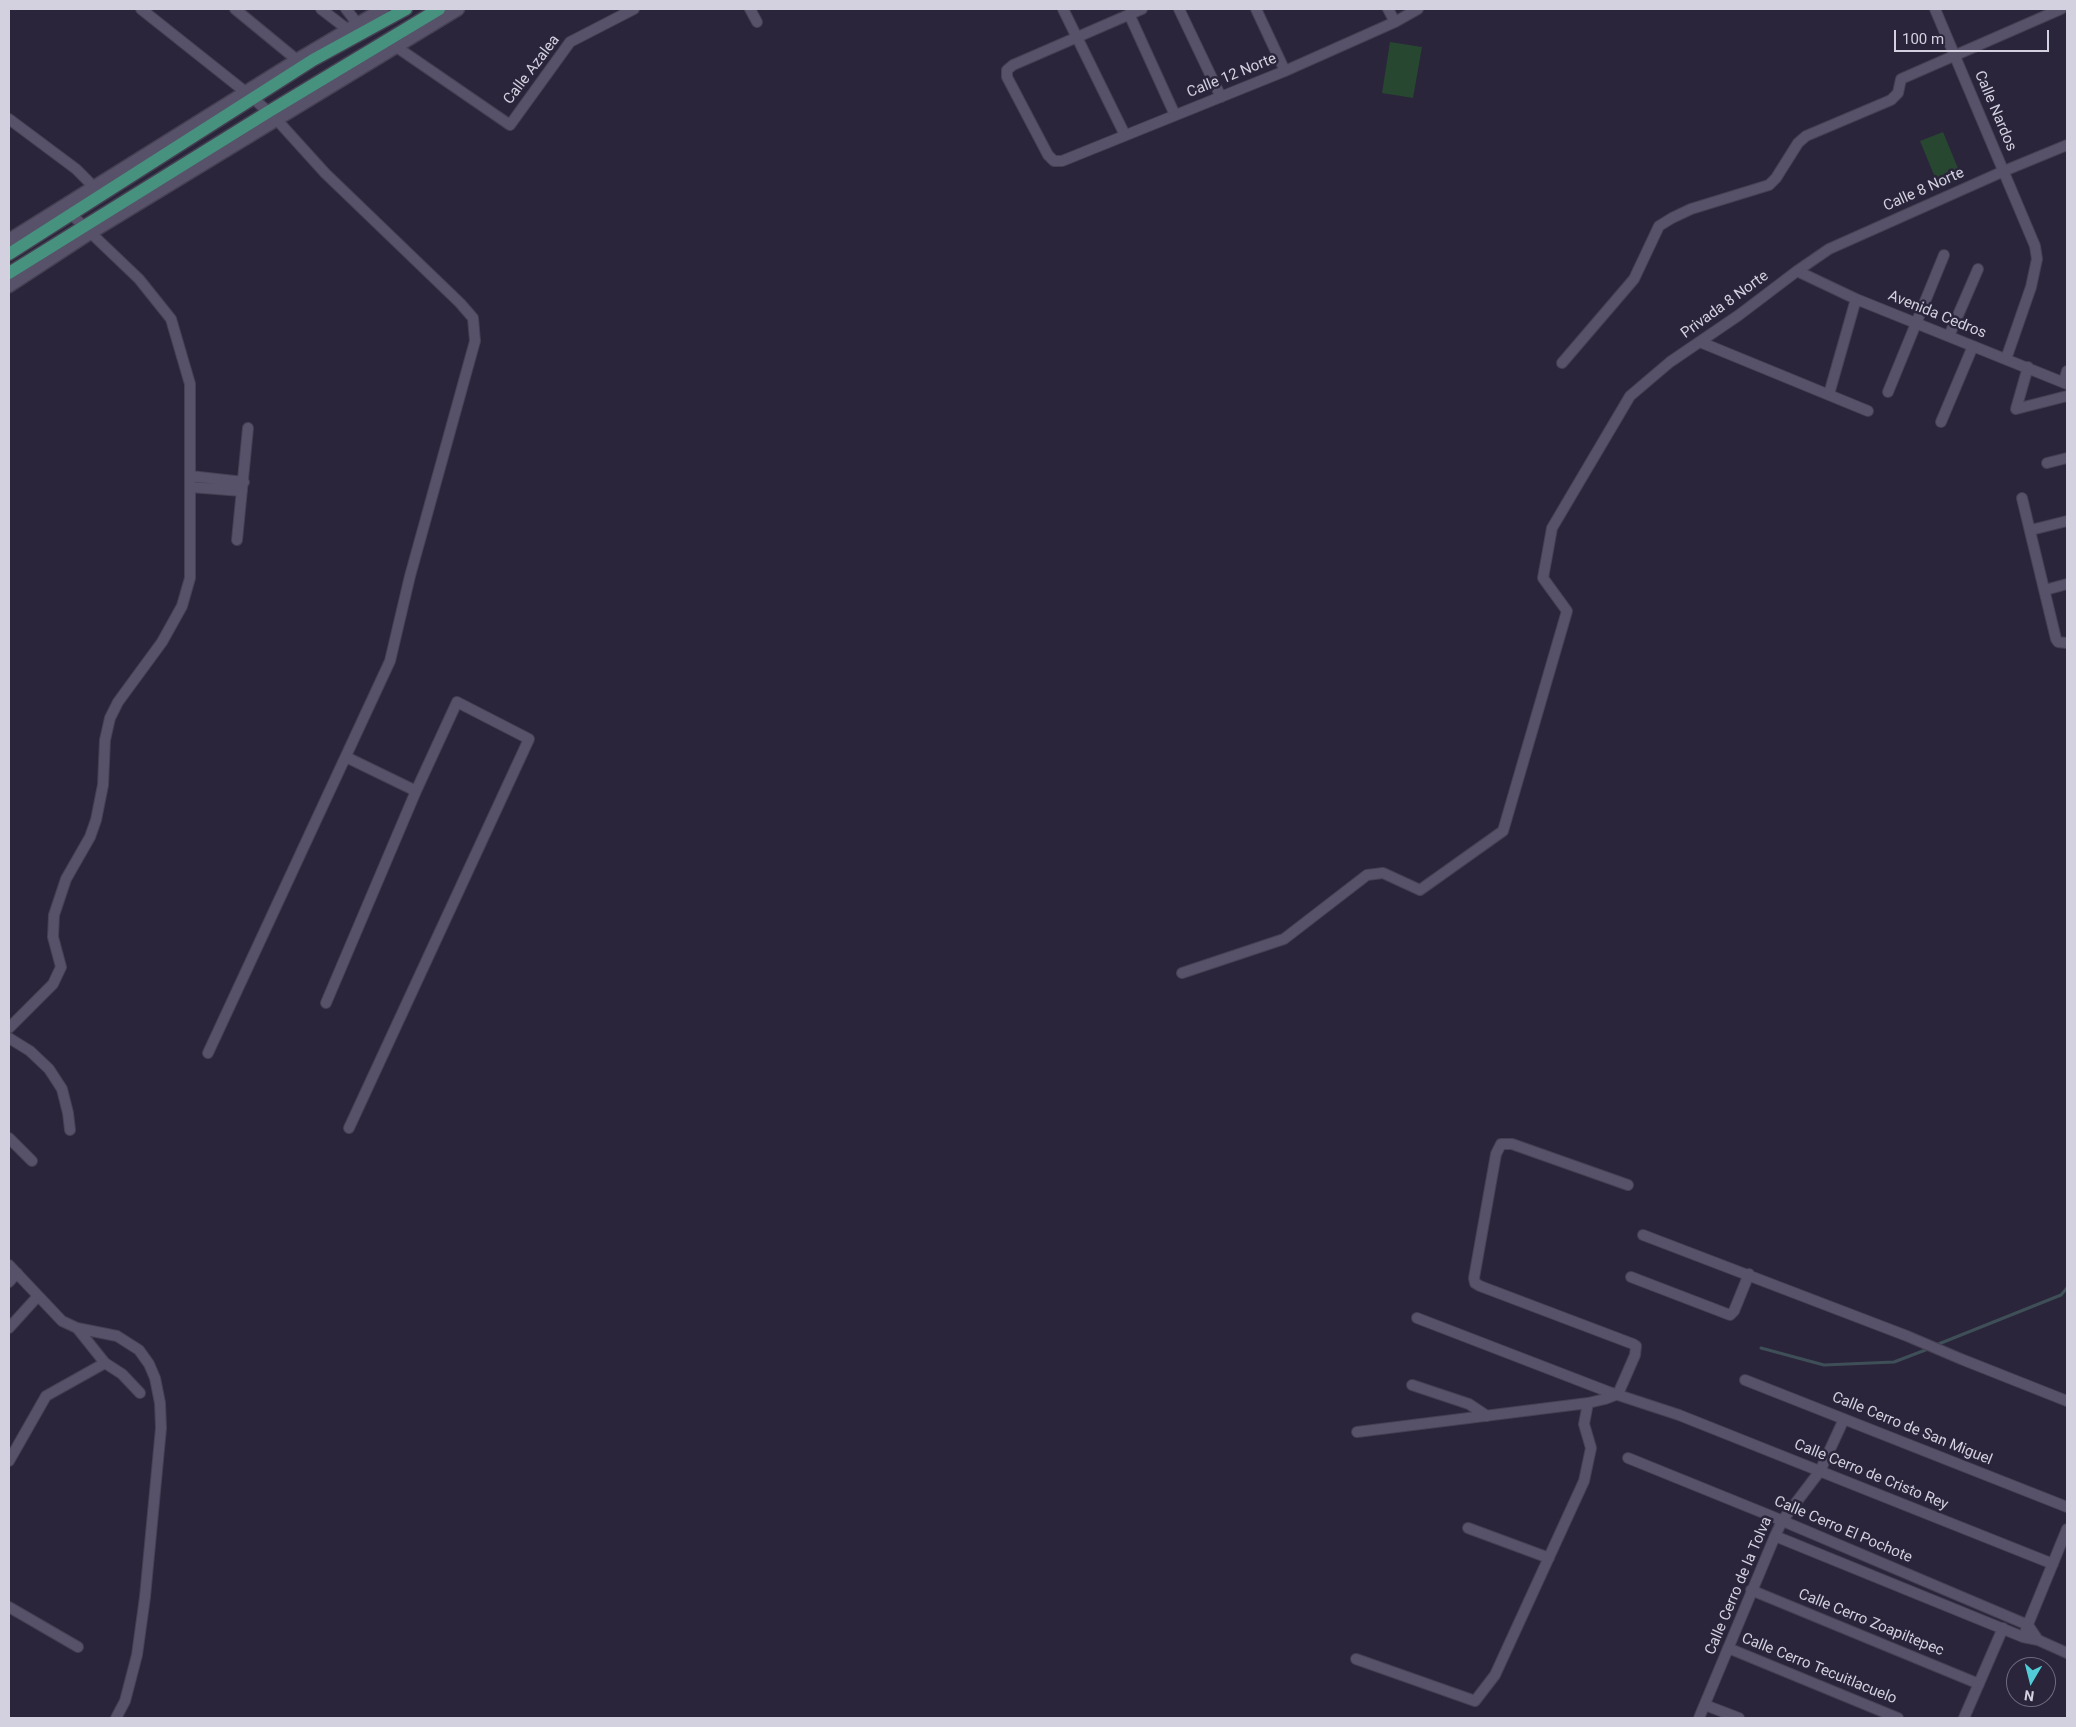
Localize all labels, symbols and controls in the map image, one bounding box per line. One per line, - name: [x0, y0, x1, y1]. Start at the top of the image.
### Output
- scale bar: [1896, 20, 2051, 52]
- text: 100 m: [1902, 30, 1944, 48]
- street label: Calle Azalea: [500, 32, 564, 108]
- street label: Calle 12 Norte: [1185, 50, 1279, 102]
- street label: Calle Nardos: [1970, 68, 2020, 154]
- street label: Calle 8 Norte: [1881, 164, 1967, 216]
- street label: Privada 8 Norte: [1678, 267, 1772, 343]
- street label: Avenida Cedros: [1885, 287, 1989, 343]
- street label: Calle Cerro de San Miguel: [1829, 1389, 1995, 1469]
- street label: Calle Cerro de Cristo Rey: [1791, 1436, 1951, 1514]
- street label: Calle Cerro El Pochote: [1771, 1493, 1915, 1567]
- street label: Calle Cerro de la Tolva: [1702, 1514, 1776, 1658]
- street label: Calle Cerro Zoapiltepec: [1796, 1586, 1946, 1660]
- street label: Calle Cerro Tecuitlacuelo: [1739, 1630, 1899, 1708]
- north arrow: [2006, 1657, 2056, 1707]
- text: N: [2023, 1687, 2035, 1704]

